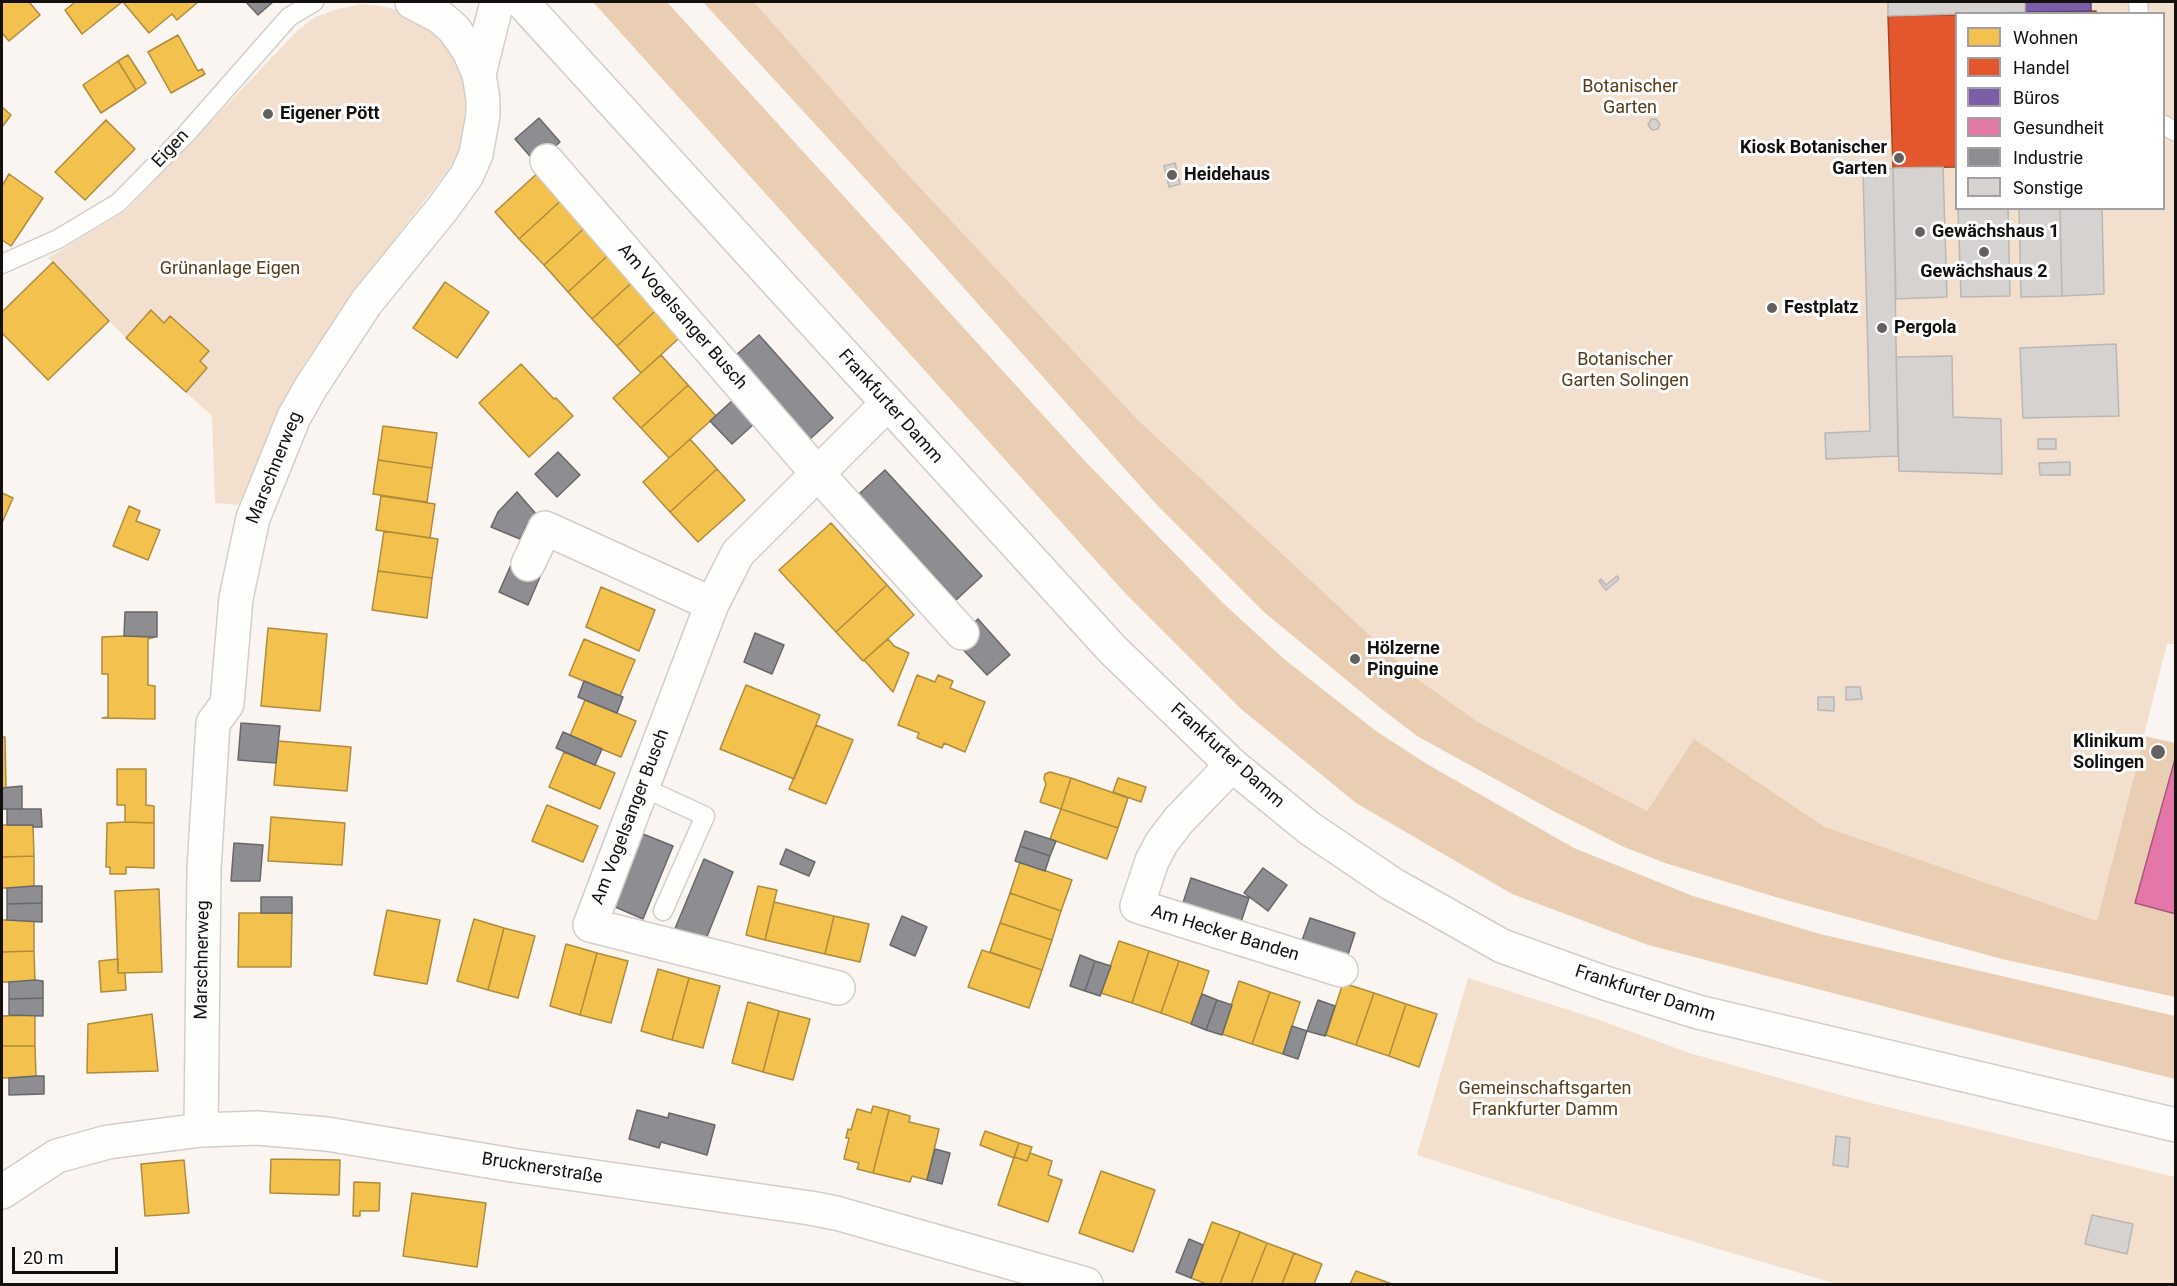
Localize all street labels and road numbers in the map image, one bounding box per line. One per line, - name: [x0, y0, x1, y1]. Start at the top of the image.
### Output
- street label: Eigen: [148, 125, 194, 173]
- street label: Am Vogelsanger Busch: [613, 240, 751, 394]
- street label: Frankfurter Damm: [833, 345, 947, 469]
- street label: Marschnerweg: [243, 409, 307, 527]
- street label: Frankfurter Damm: [1165, 699, 1289, 813]
- street label: Am Vogelsanger Busch: [588, 726, 674, 908]
- street label: Marschnerweg: [191, 900, 215, 1020]
- street label: Am Hecker Banden: [1148, 901, 1302, 967]
- street label: Frankfurter Damm: [1572, 961, 1718, 1027]
- street label: Brucknerstraße: [480, 1149, 604, 1189]

